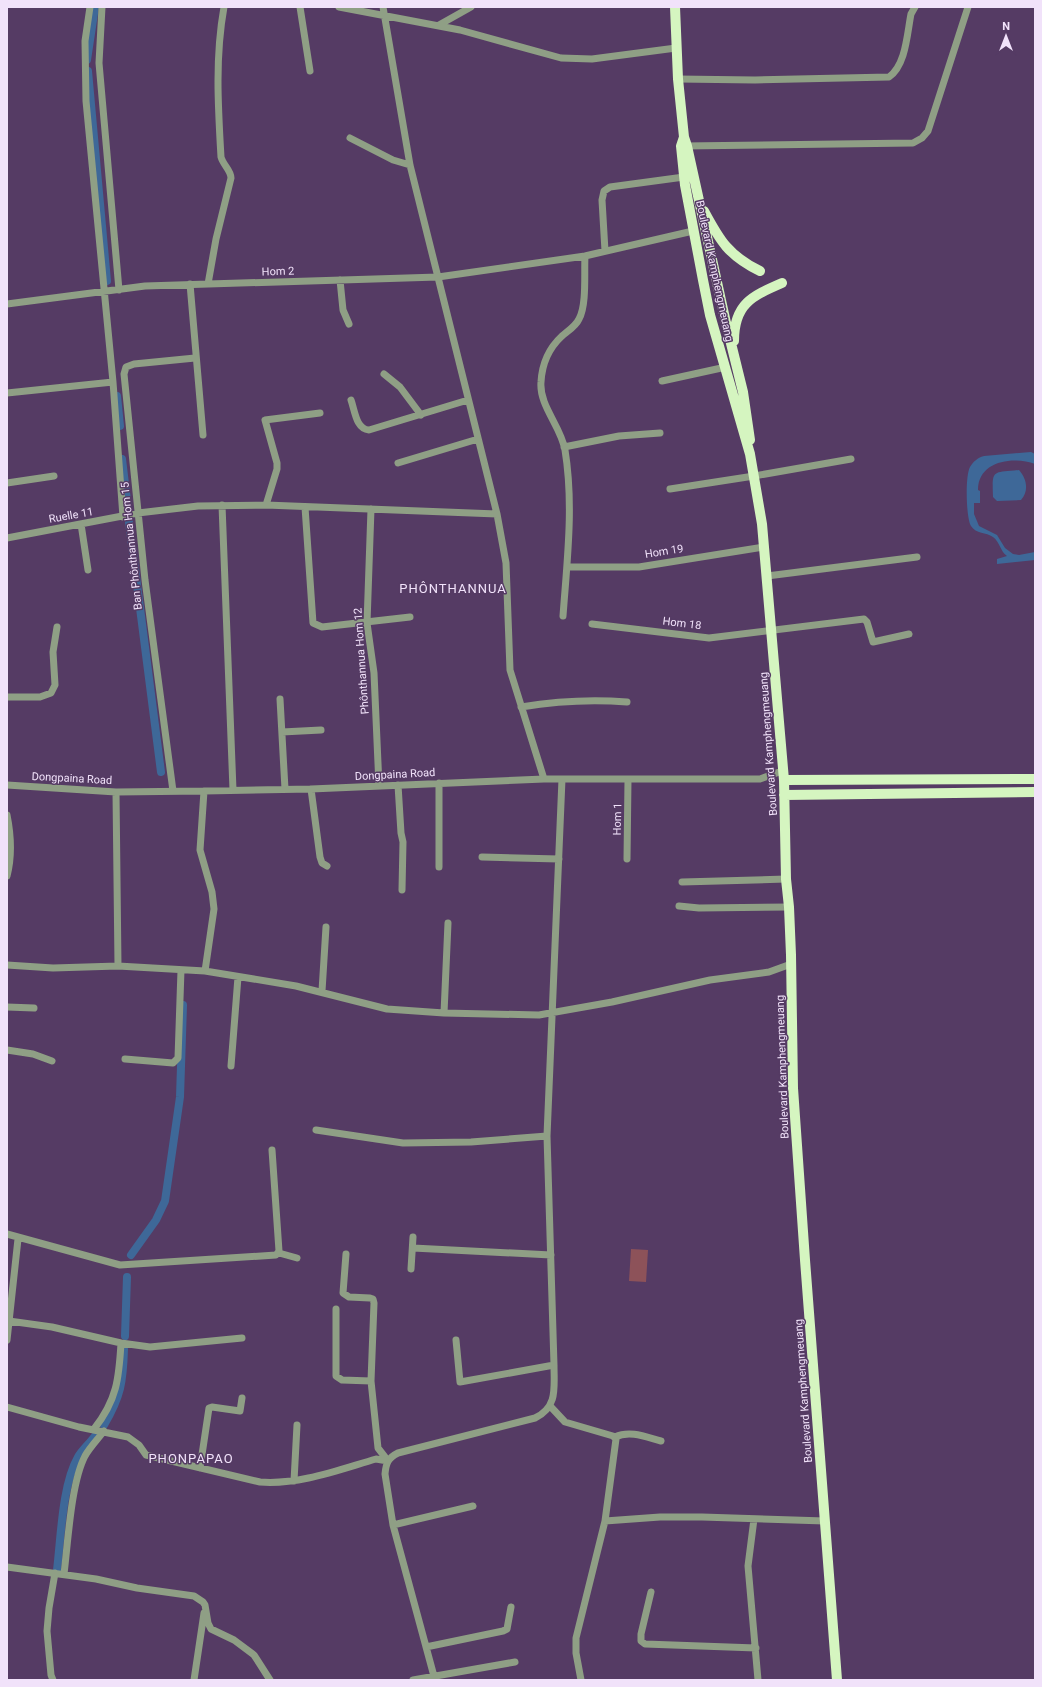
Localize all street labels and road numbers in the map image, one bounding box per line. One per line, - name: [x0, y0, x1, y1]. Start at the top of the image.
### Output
- street label: Boulevard Kamphengmeuang: [693, 199, 736, 343]
- street label: Hom 2: [261, 264, 295, 279]
- street label: Ban Phônthannua Hom 15: [118, 481, 145, 610]
- street label: Ruelle 11: [48, 505, 94, 526]
- street label: Hom 19: [644, 542, 684, 561]
- street label: Phônthannua Hom 12: [351, 607, 372, 715]
- street label: Hom 18: [662, 615, 702, 632]
- street label: Boulevard Kamphengmeuang: [757, 672, 780, 816]
- street label: Dongpaina Road: [354, 766, 436, 783]
- street label: Dongpaina Road: [31, 770, 113, 787]
- street label: Hom 1: [611, 803, 624, 835]
- street label: Boulevard Kamphengmeuang: [773, 995, 792, 1139]
- street label: Boulevard Kamphengmeuang: [792, 1319, 815, 1463]

